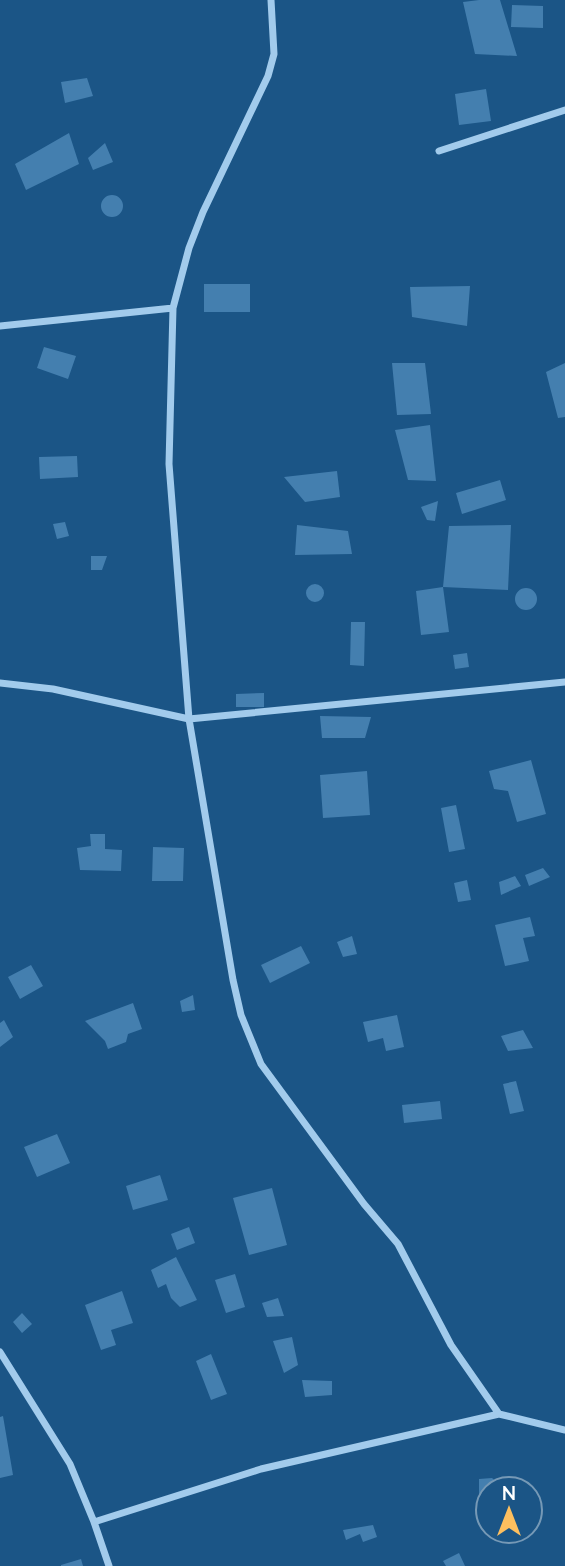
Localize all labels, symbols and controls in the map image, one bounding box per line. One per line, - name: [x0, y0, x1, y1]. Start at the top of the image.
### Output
- north arrow: [474, 1475, 544, 1545]
- text: N: [502, 1481, 516, 1505]

